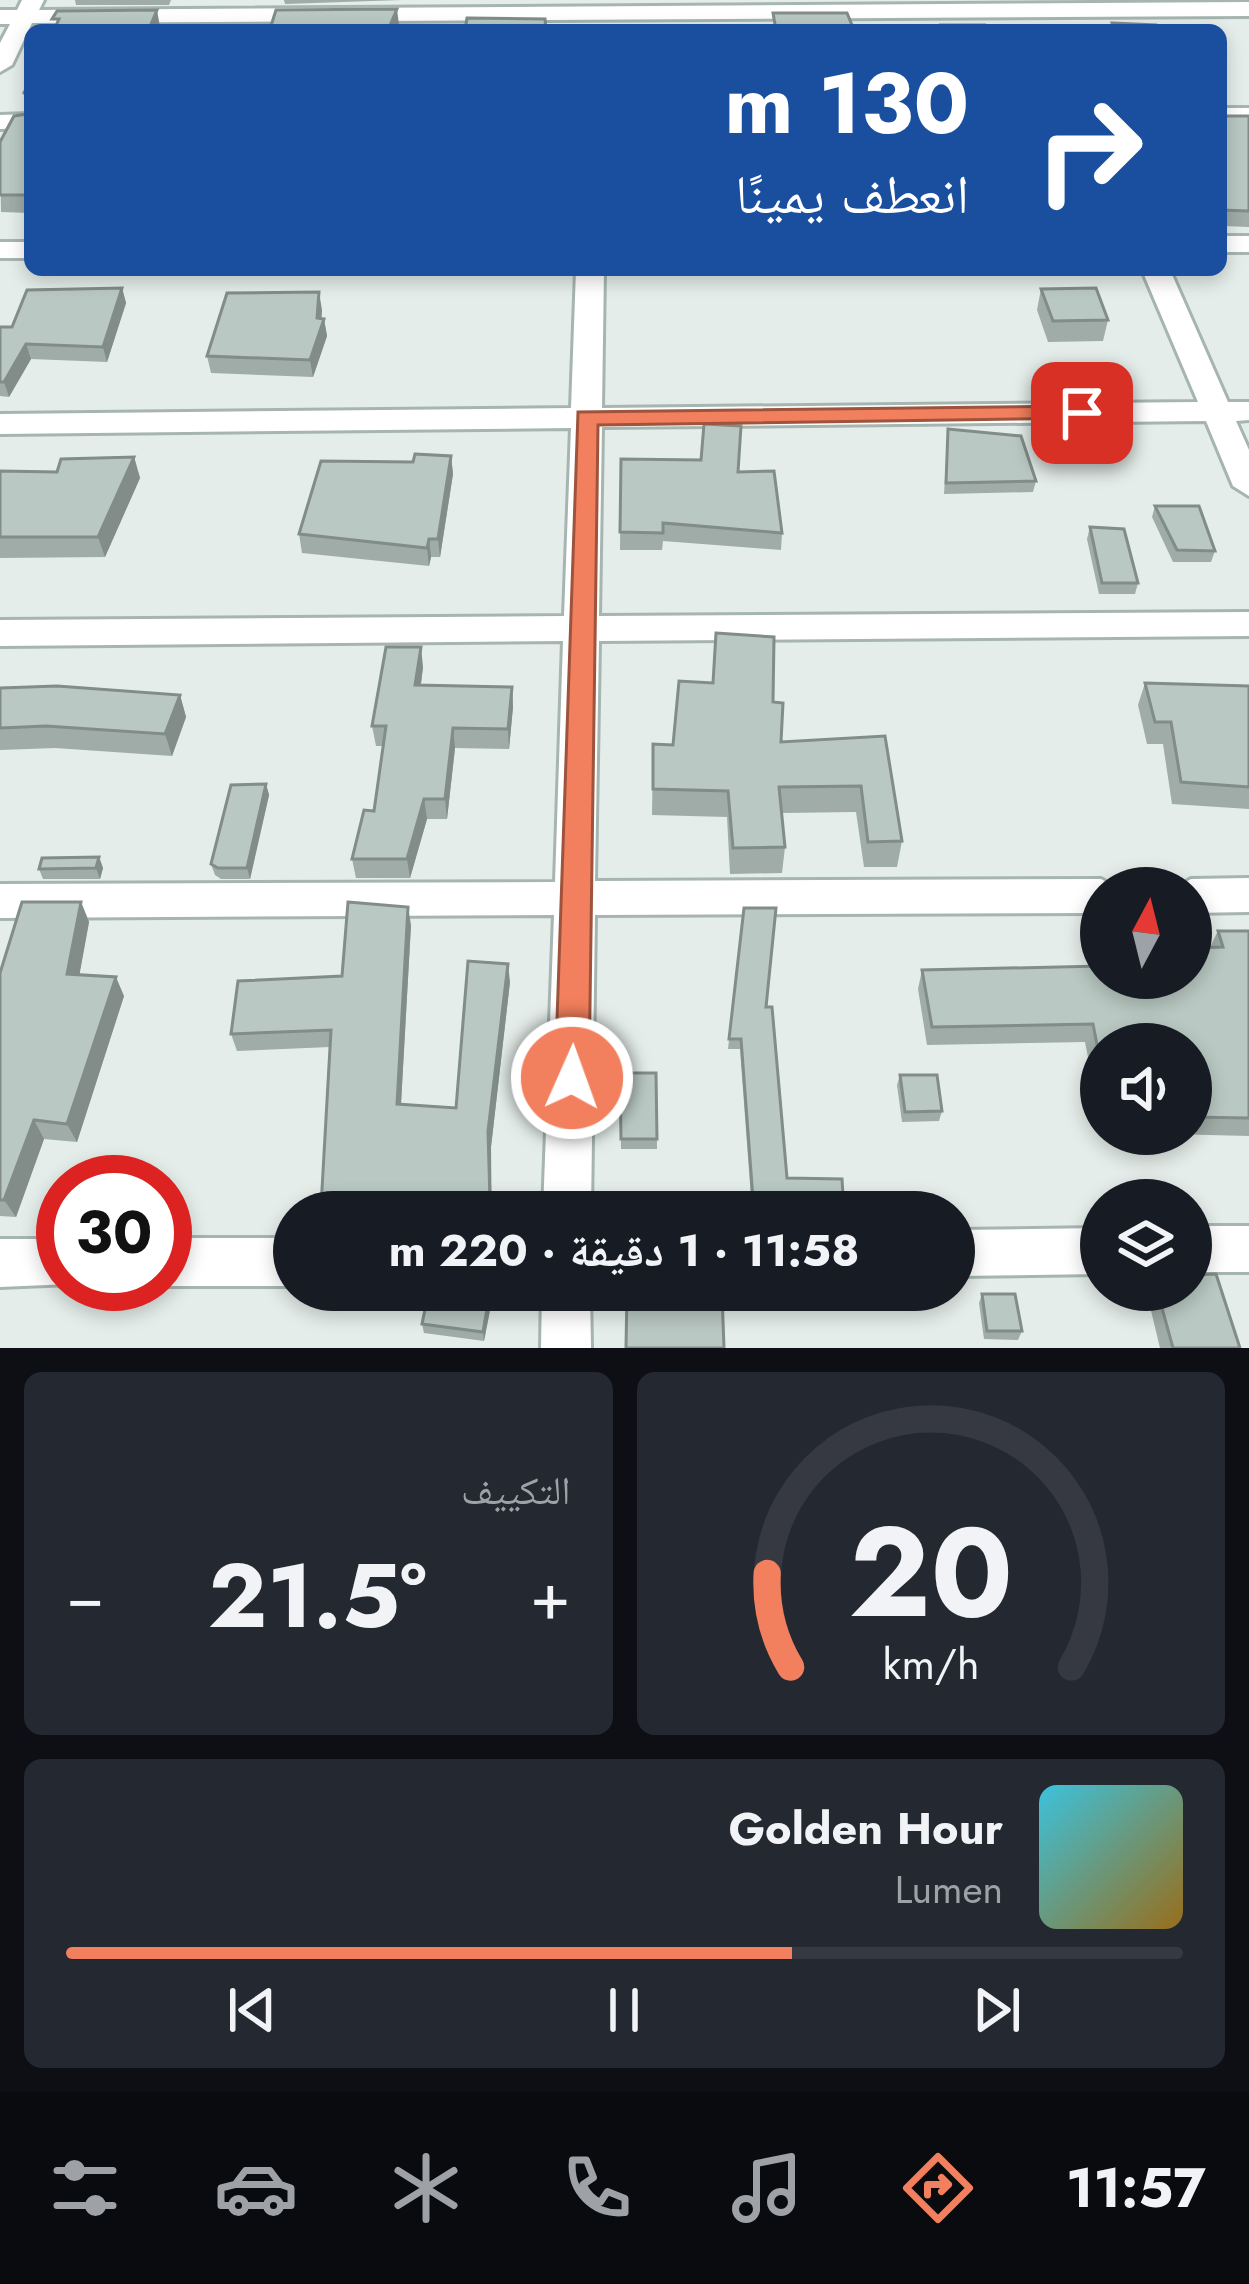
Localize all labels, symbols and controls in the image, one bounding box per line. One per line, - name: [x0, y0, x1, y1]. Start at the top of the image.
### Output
- text: 130 m: [724, 43, 969, 165]
- icon: right: [1011, 72, 1167, 228]
- text: انعطف يمينًا: [735, 155, 969, 233]
- pin: [1031, 362, 1133, 464]
- icon: arrive: [1049, 380, 1115, 446]
- north arrow: [1080, 867, 1212, 999]
- map controls: [1080, 867, 1212, 1311]
- position arrow: [509, 1015, 635, 1141]
- button: sound: [1080, 1023, 1212, 1155]
- speed limit sign: 30: [36, 1155, 192, 1311]
- button: layers: [1080, 1179, 1212, 1311]
- text: 11:58 · 1 دقيقة · 220 m: [389, 1218, 859, 1283]
- text: التكييف: [461, 1462, 571, 1519]
- text: 20: [849, 1482, 1013, 1663]
- text: 21.5°: [208, 1531, 427, 1661]
- text: −: [66, 1548, 105, 1644]
- text: +: [530, 1548, 570, 1644]
- text: km/h: [882, 1632, 979, 1694]
- text: Golden Hour: [728, 1796, 1003, 1861]
- text: Lumen: [895, 1861, 1003, 1918]
- icon: previous: [219, 1977, 285, 2043]
- icon: pause: [591, 1977, 657, 2043]
- icon: next: [964, 1977, 1030, 2043]
- icon: filters: [43, 2146, 127, 2230]
- icon: car: [214, 2146, 298, 2230]
- icon: climate: [384, 2146, 468, 2230]
- icon: phone: [555, 2146, 639, 2230]
- icon: music: [725, 2146, 809, 2230]
- icon: directions: [896, 2146, 980, 2230]
- text: 11:57: [1066, 2149, 1206, 2227]

